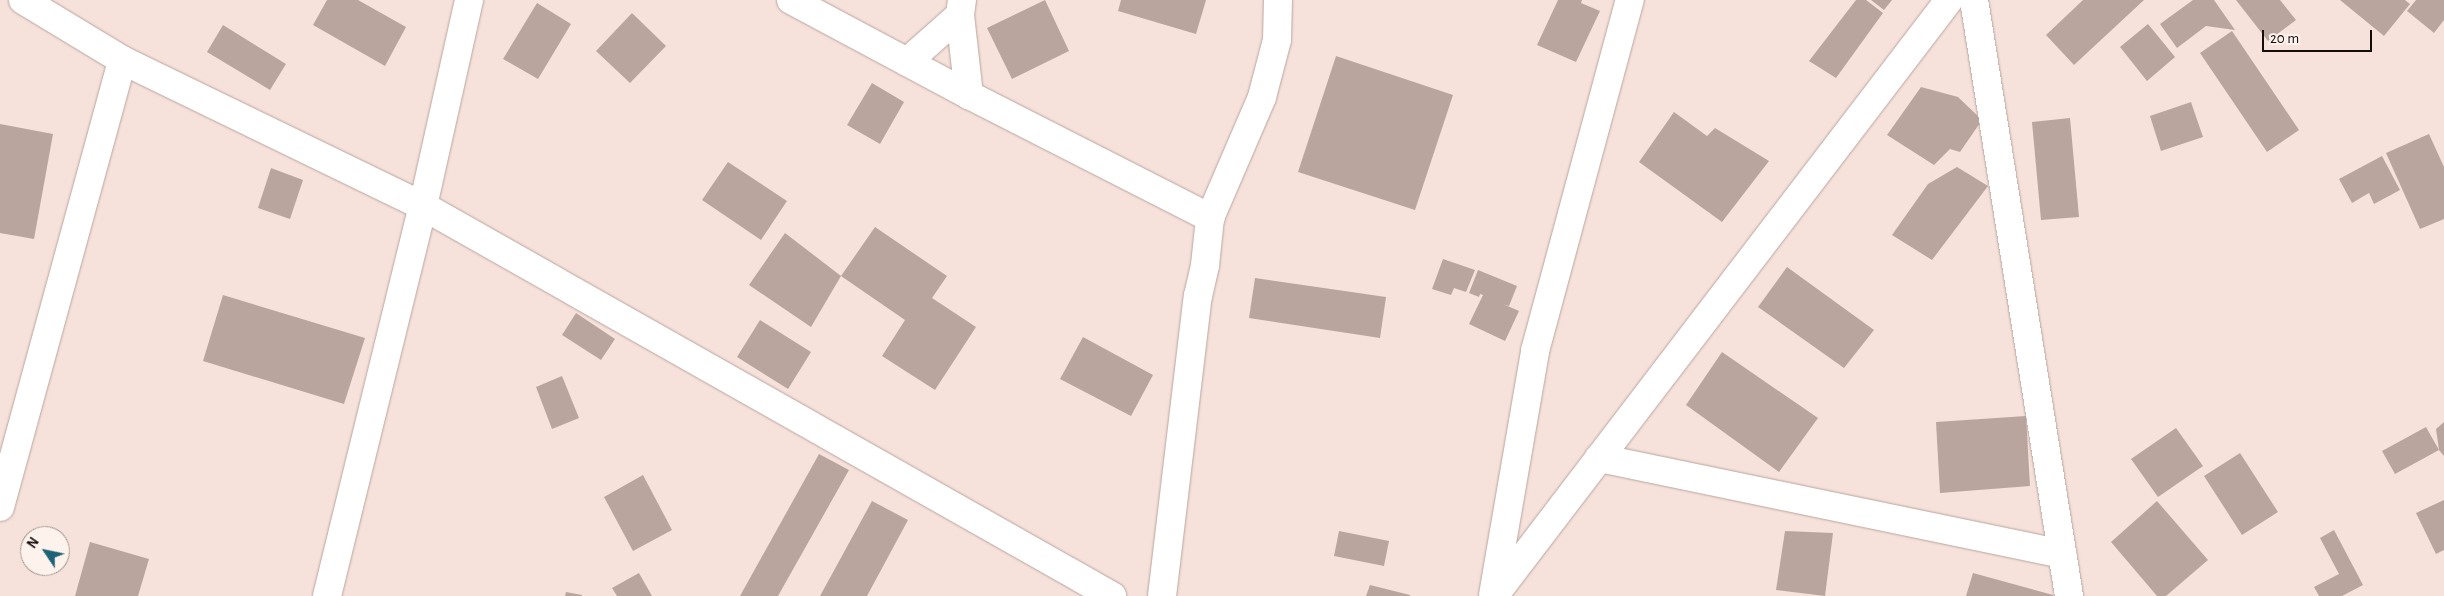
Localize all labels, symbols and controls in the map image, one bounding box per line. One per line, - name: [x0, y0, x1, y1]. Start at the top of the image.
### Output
- scale bar: [2264, 20, 2374, 52]
- text: 20 m: [2270, 31, 2299, 46]
- north arrow: [20, 526, 70, 576]
- text: N: [25, 535, 42, 551]

